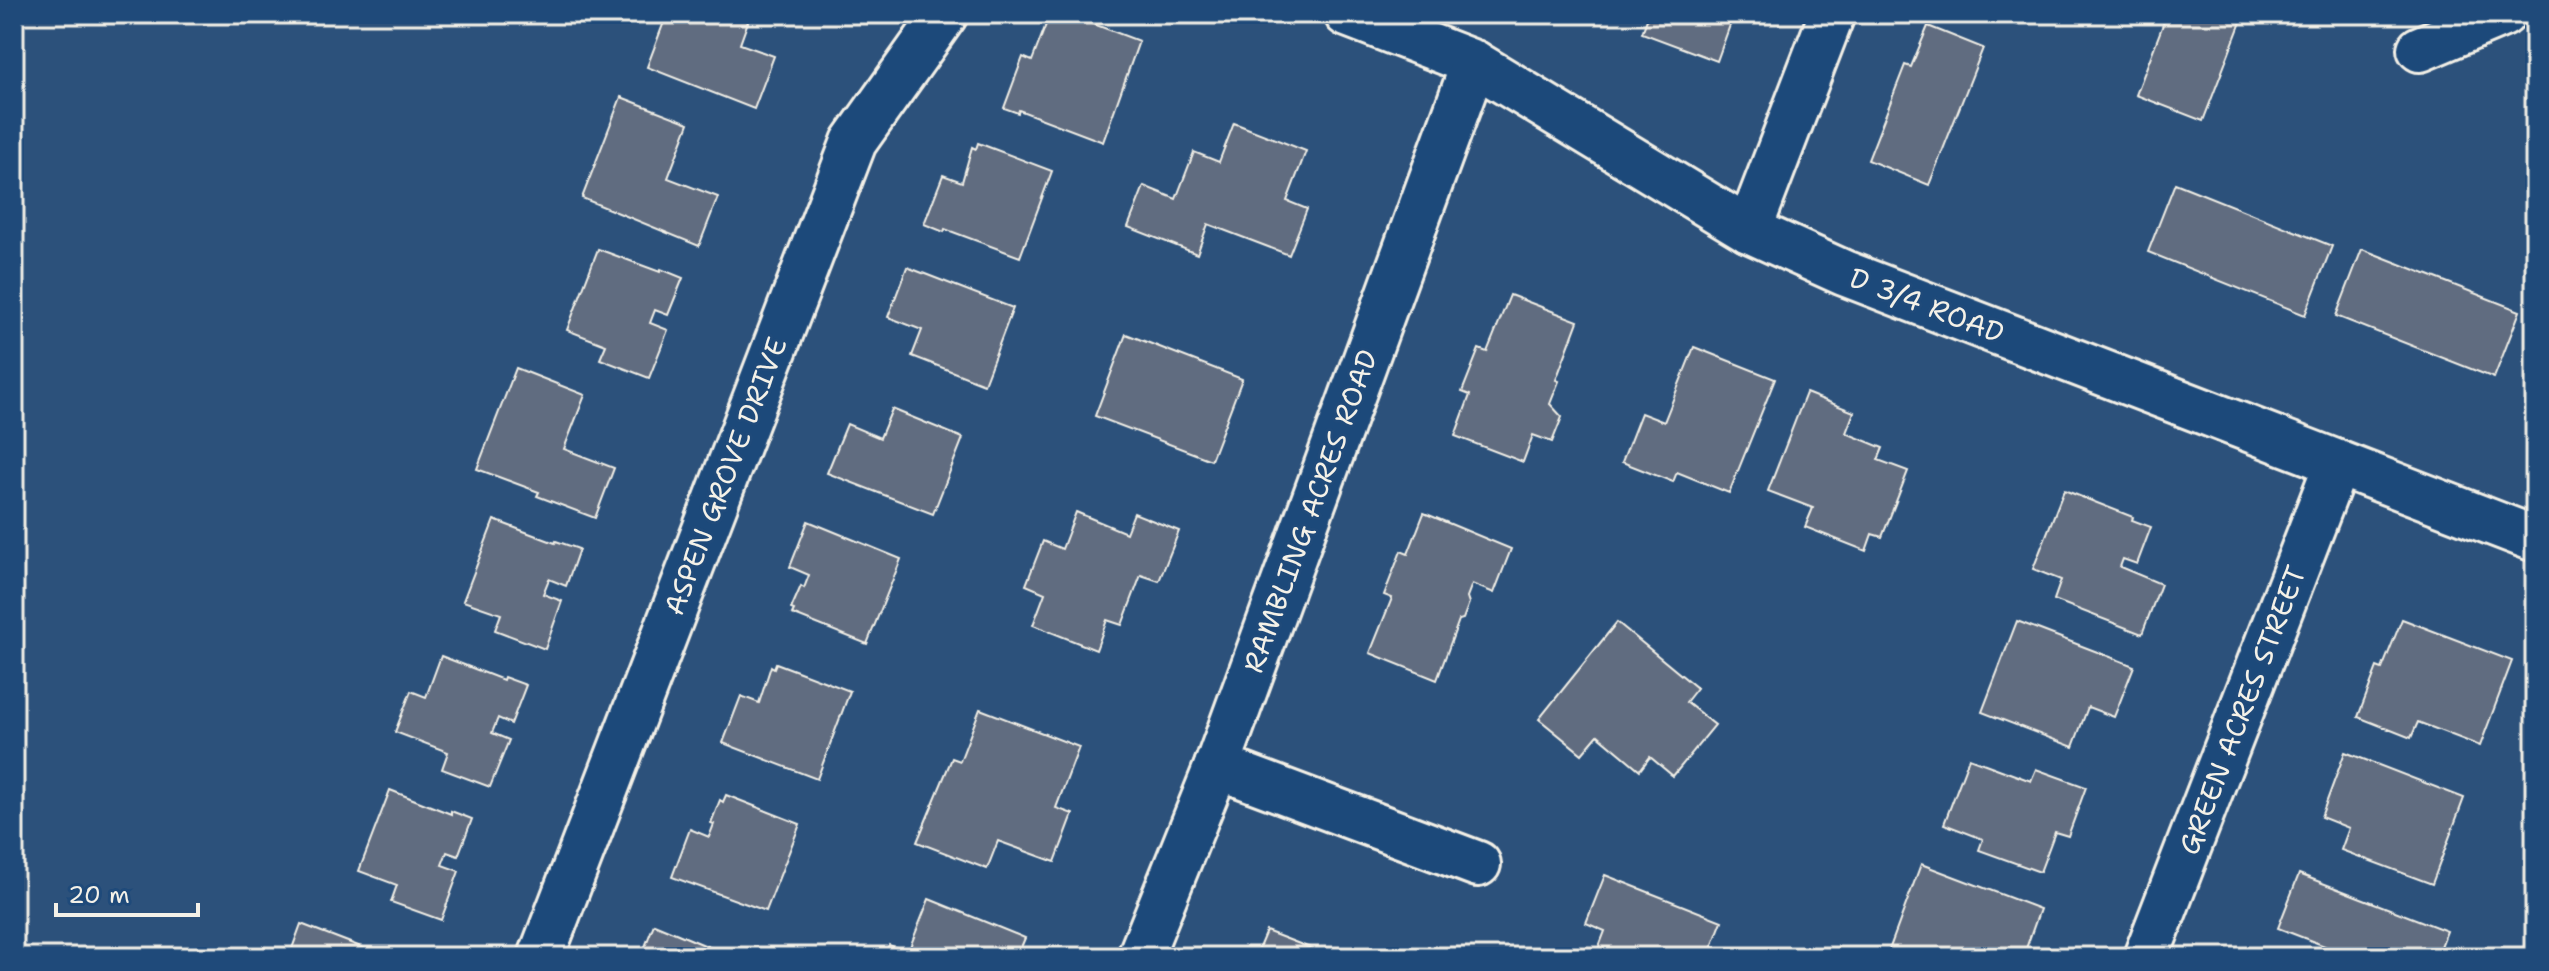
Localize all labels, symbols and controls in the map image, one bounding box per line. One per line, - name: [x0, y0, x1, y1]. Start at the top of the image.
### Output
- street label: D 3/4 ROAD: [1844, 258, 2010, 352]
- street label: ASPEN GROVE DRIVE: [654, 332, 796, 620]
- street label: RAMBLING ACRES ROAD: [1234, 344, 1386, 678]
- street label: GREEN ACRES STREET: [2169, 560, 2315, 860]
- scale bar: [56, 867, 198, 917]
- text: 20 m: [68, 879, 130, 911]

